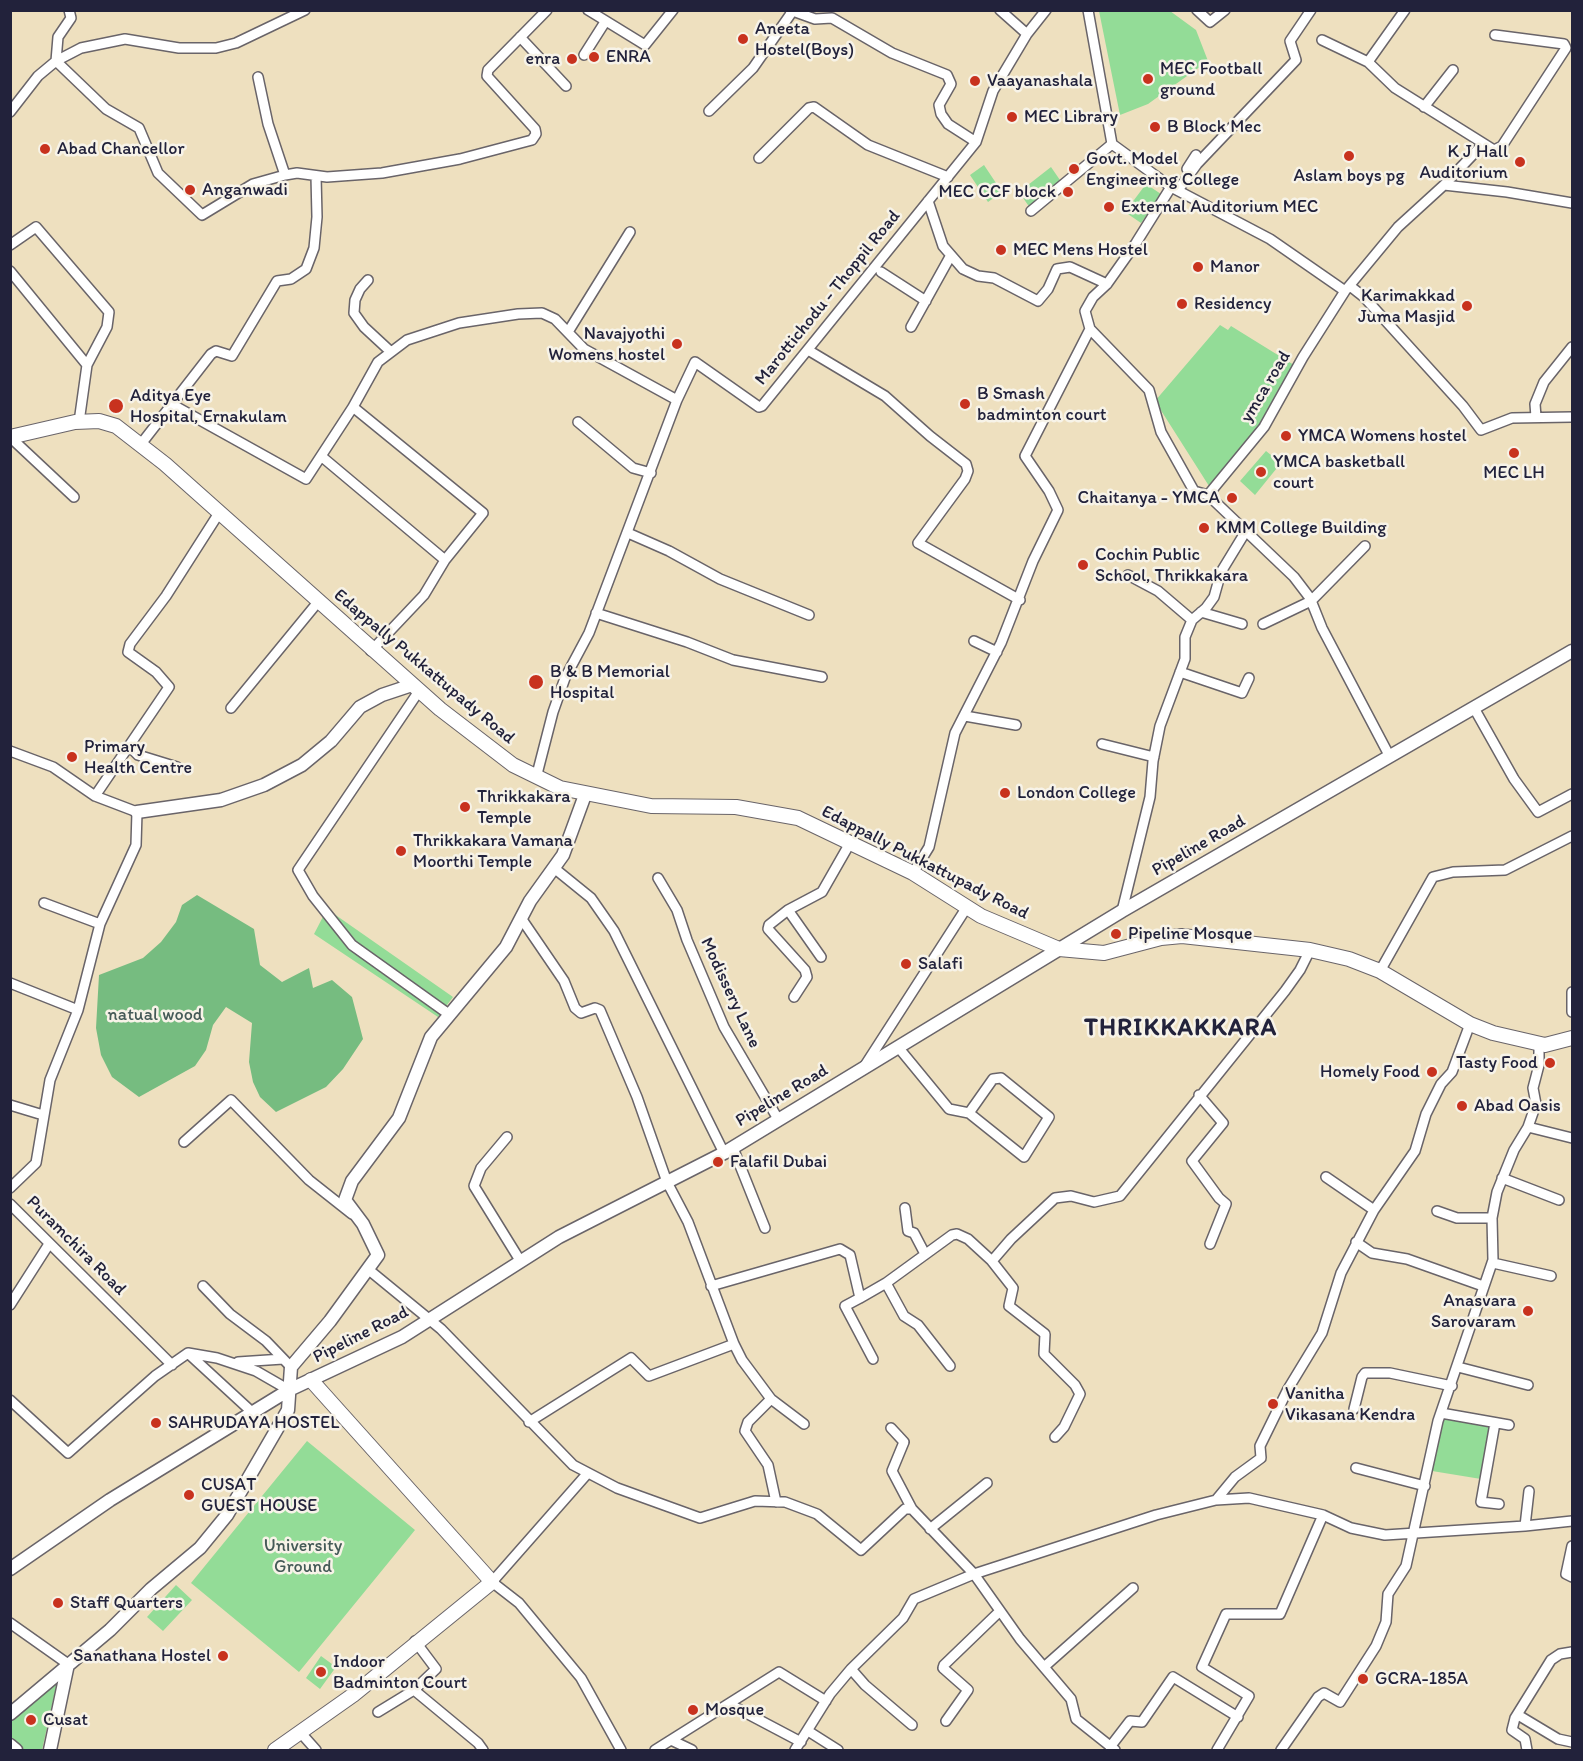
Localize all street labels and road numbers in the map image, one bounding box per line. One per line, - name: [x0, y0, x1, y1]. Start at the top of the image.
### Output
- street label: Marottichodu - Thoppil Road: [751, 206, 905, 390]
- street label: ymca road: [1236, 347, 1296, 427]
- street label: Edappally Pukkattupady Road: [329, 585, 519, 749]
- street label: Edappally Pukkattupady Road: [818, 801, 1032, 925]
- street label: Pipeline Road: [1148, 811, 1250, 881]
- street label: Modissery Lane: [695, 934, 765, 1052]
- street label: Pipeline Road: [732, 1060, 832, 1132]
- street label: Puramchira Road: [22, 1192, 130, 1300]
- street label: Pipeline Road: [310, 1302, 412, 1368]

